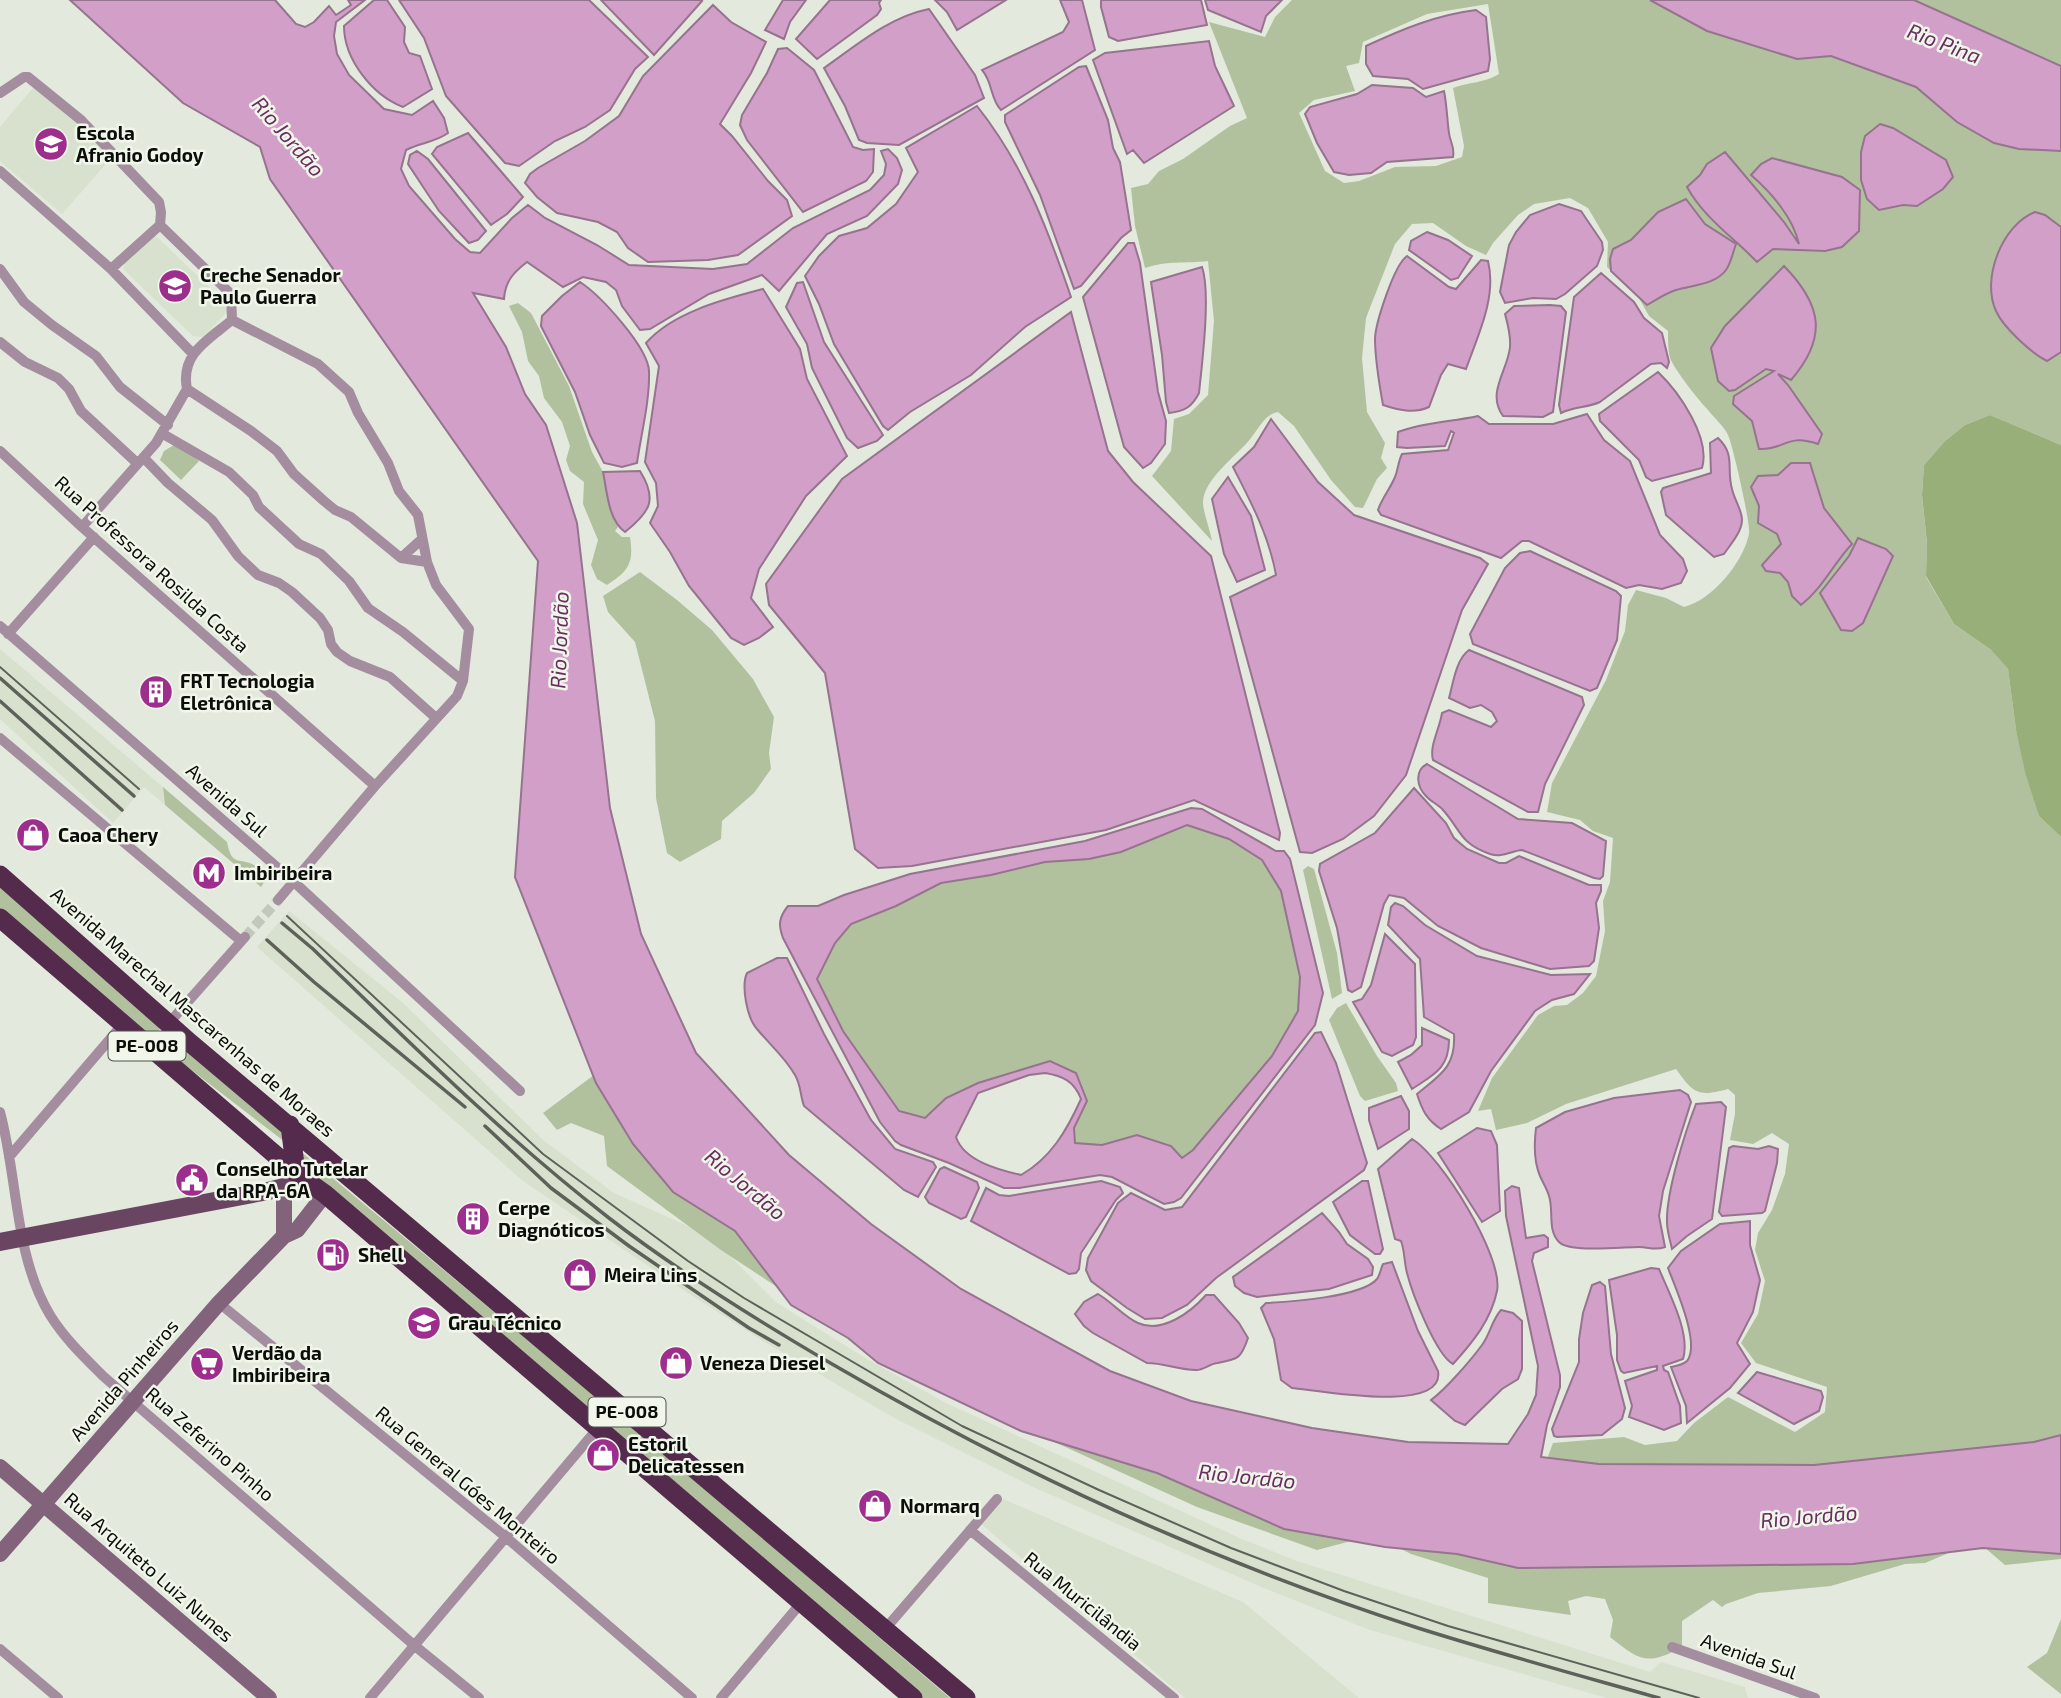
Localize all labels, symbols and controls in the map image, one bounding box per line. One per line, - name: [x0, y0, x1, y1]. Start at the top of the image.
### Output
- water label: Rio Pina: [1904, 17, 1985, 68]
- water label: Rio Jordão: [248, 91, 330, 181]
- place label: Escola Afranio Godoy: [76, 121, 204, 167]
- school or university icon: Escola Afranio Godoy: [32, 125, 70, 163]
- place label: Creche Senador Paulo Guerra: [200, 263, 341, 308]
- school or university icon: Creche Senador Paulo Guerra: [156, 267, 194, 305]
- street label: Rua Professora Rosilda Costa: [51, 470, 254, 657]
- water label: Rio Jordão: [544, 591, 573, 689]
- place label: FRT Tecnologia Eletrônica: [180, 669, 315, 714]
- building icon: FRT Tecnologia Eletrônica: [137, 673, 175, 711]
- street label: Avenida Sul: [182, 758, 273, 841]
- shop icon: Caoa Chery: [14, 816, 52, 854]
- place label: Caoa Chery: [58, 823, 159, 847]
- metro station icon: Imbiribeira: [190, 854, 228, 892]
- place label: Imbiribeira: [234, 861, 332, 884]
- street label: Avenida Marechal Mascarenhas de Moraes: [47, 882, 340, 1141]
- road number: PE-008: [108, 1031, 186, 1060]
- water label: Rio Jordão: [701, 1143, 791, 1225]
- place label: Conselho Tutelar da RPA-6A: [216, 1157, 368, 1202]
- public building icon: Conselho Tutelar da RPA-6A: [173, 1161, 211, 1199]
- place label: Cerpe Diagnóticos: [498, 1196, 605, 1241]
- building icon: Cerpe Diagnóticos: [454, 1200, 492, 1238]
- fuel station icon: Shell: [314, 1236, 352, 1274]
- place label: Shell: [358, 1243, 405, 1266]
- shop icon: Meira Lins: [561, 1256, 599, 1294]
- place label: Meira Lins: [604, 1263, 697, 1286]
- school or university icon: Grau Técnico: [405, 1304, 443, 1342]
- place label: Grau Técnico: [448, 1311, 562, 1334]
- street label: Avenida Pinheiros: [65, 1314, 183, 1445]
- place label: Verdão da Imbiribeira: [232, 1341, 330, 1386]
- shop icon: Veneza Diesel: [657, 1344, 695, 1382]
- supermarket icon: Verdão da Imbiribeira: [188, 1345, 226, 1383]
- place label: Veneza Diesel: [700, 1351, 826, 1374]
- street label: Rua Zeferino Pinho: [141, 1382, 279, 1506]
- road number: PE-008: [588, 1398, 666, 1427]
- street label: Rua General Góes Monteiro: [371, 1401, 565, 1569]
- place label: Estoril Delicatessen: [628, 1432, 745, 1477]
- shop icon: Estoril Delicatessen: [584, 1436, 622, 1474]
- water label: Rio Jordão: [1197, 1458, 1297, 1493]
- street label: Rua Arquiteto Luiz Nunes: [60, 1487, 239, 1646]
- shop icon: Normarq: [856, 1487, 894, 1525]
- place label: Normarq: [900, 1494, 980, 1517]
- water label: Rio Jordão: [1759, 1499, 1858, 1532]
- street label: Rua Muricilândia: [1020, 1546, 1147, 1655]
- street label: Avenida Sul: [1698, 1628, 1800, 1684]

